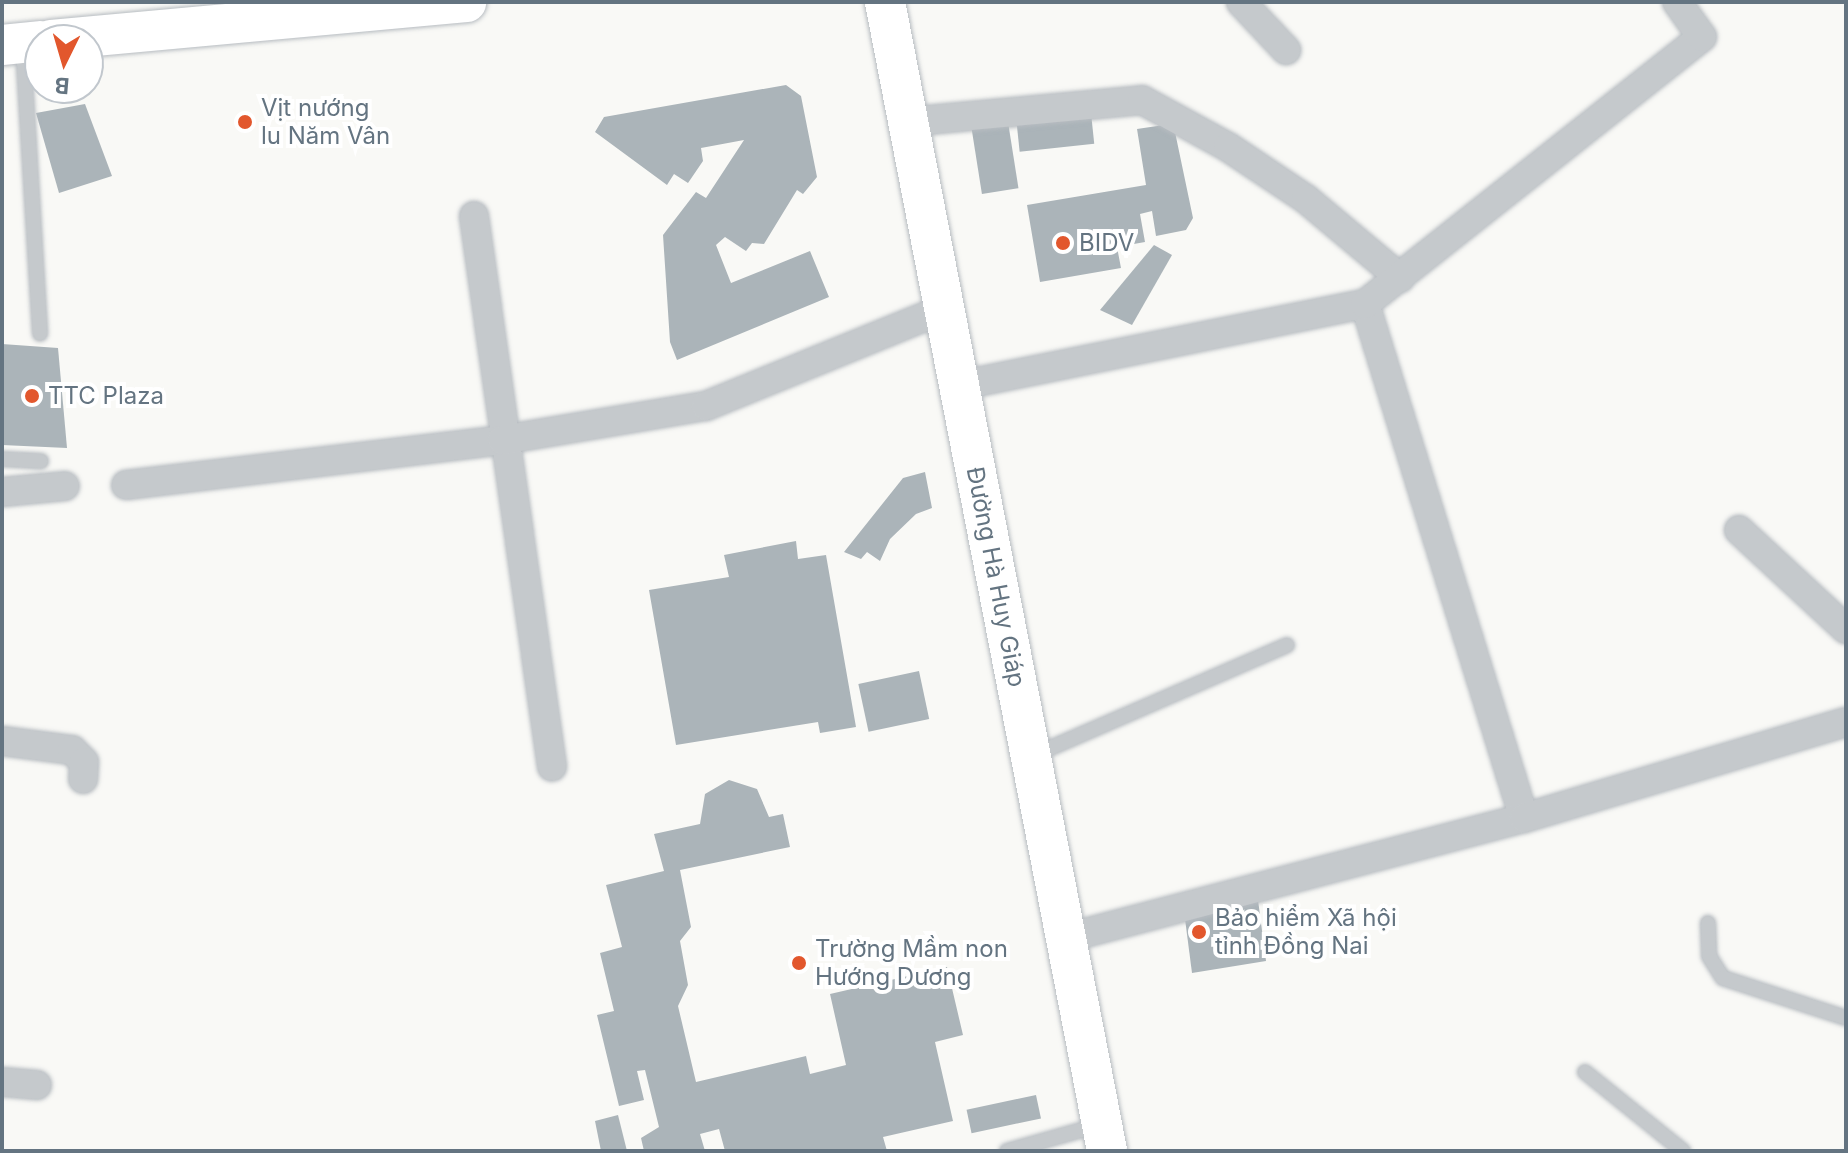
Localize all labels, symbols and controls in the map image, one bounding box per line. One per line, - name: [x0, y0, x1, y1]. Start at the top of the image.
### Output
- north arrow: [24, 24, 104, 104]
- text: B: [54, 72, 70, 100]
- place label: Vịt nướng lu Năm Vân: [261, 94, 390, 150]
- marker: Vịt nướng lu Năm Vân: [236, 113, 254, 131]
- place label: BIDV: [1079, 229, 1134, 257]
- marker: BIDV: [1054, 234, 1072, 252]
- place label: TTC Plaza: [48, 382, 164, 410]
- marker: TTC Plaza: [23, 387, 41, 405]
- street label: Đường Hà Huy Giáp: [961, 465, 1031, 689]
- place label: Bảo hiểm Xã hội tỉnh Đồng Nai: [1215, 904, 1397, 960]
- marker: Bảo hiểm Xã hội tỉnh Đồng Nai: [1190, 923, 1208, 941]
- place label: Trường Mầm non Hướng Dương: [815, 935, 1008, 991]
- marker: Trường Mầm non Hướng Dương: [790, 954, 808, 972]

